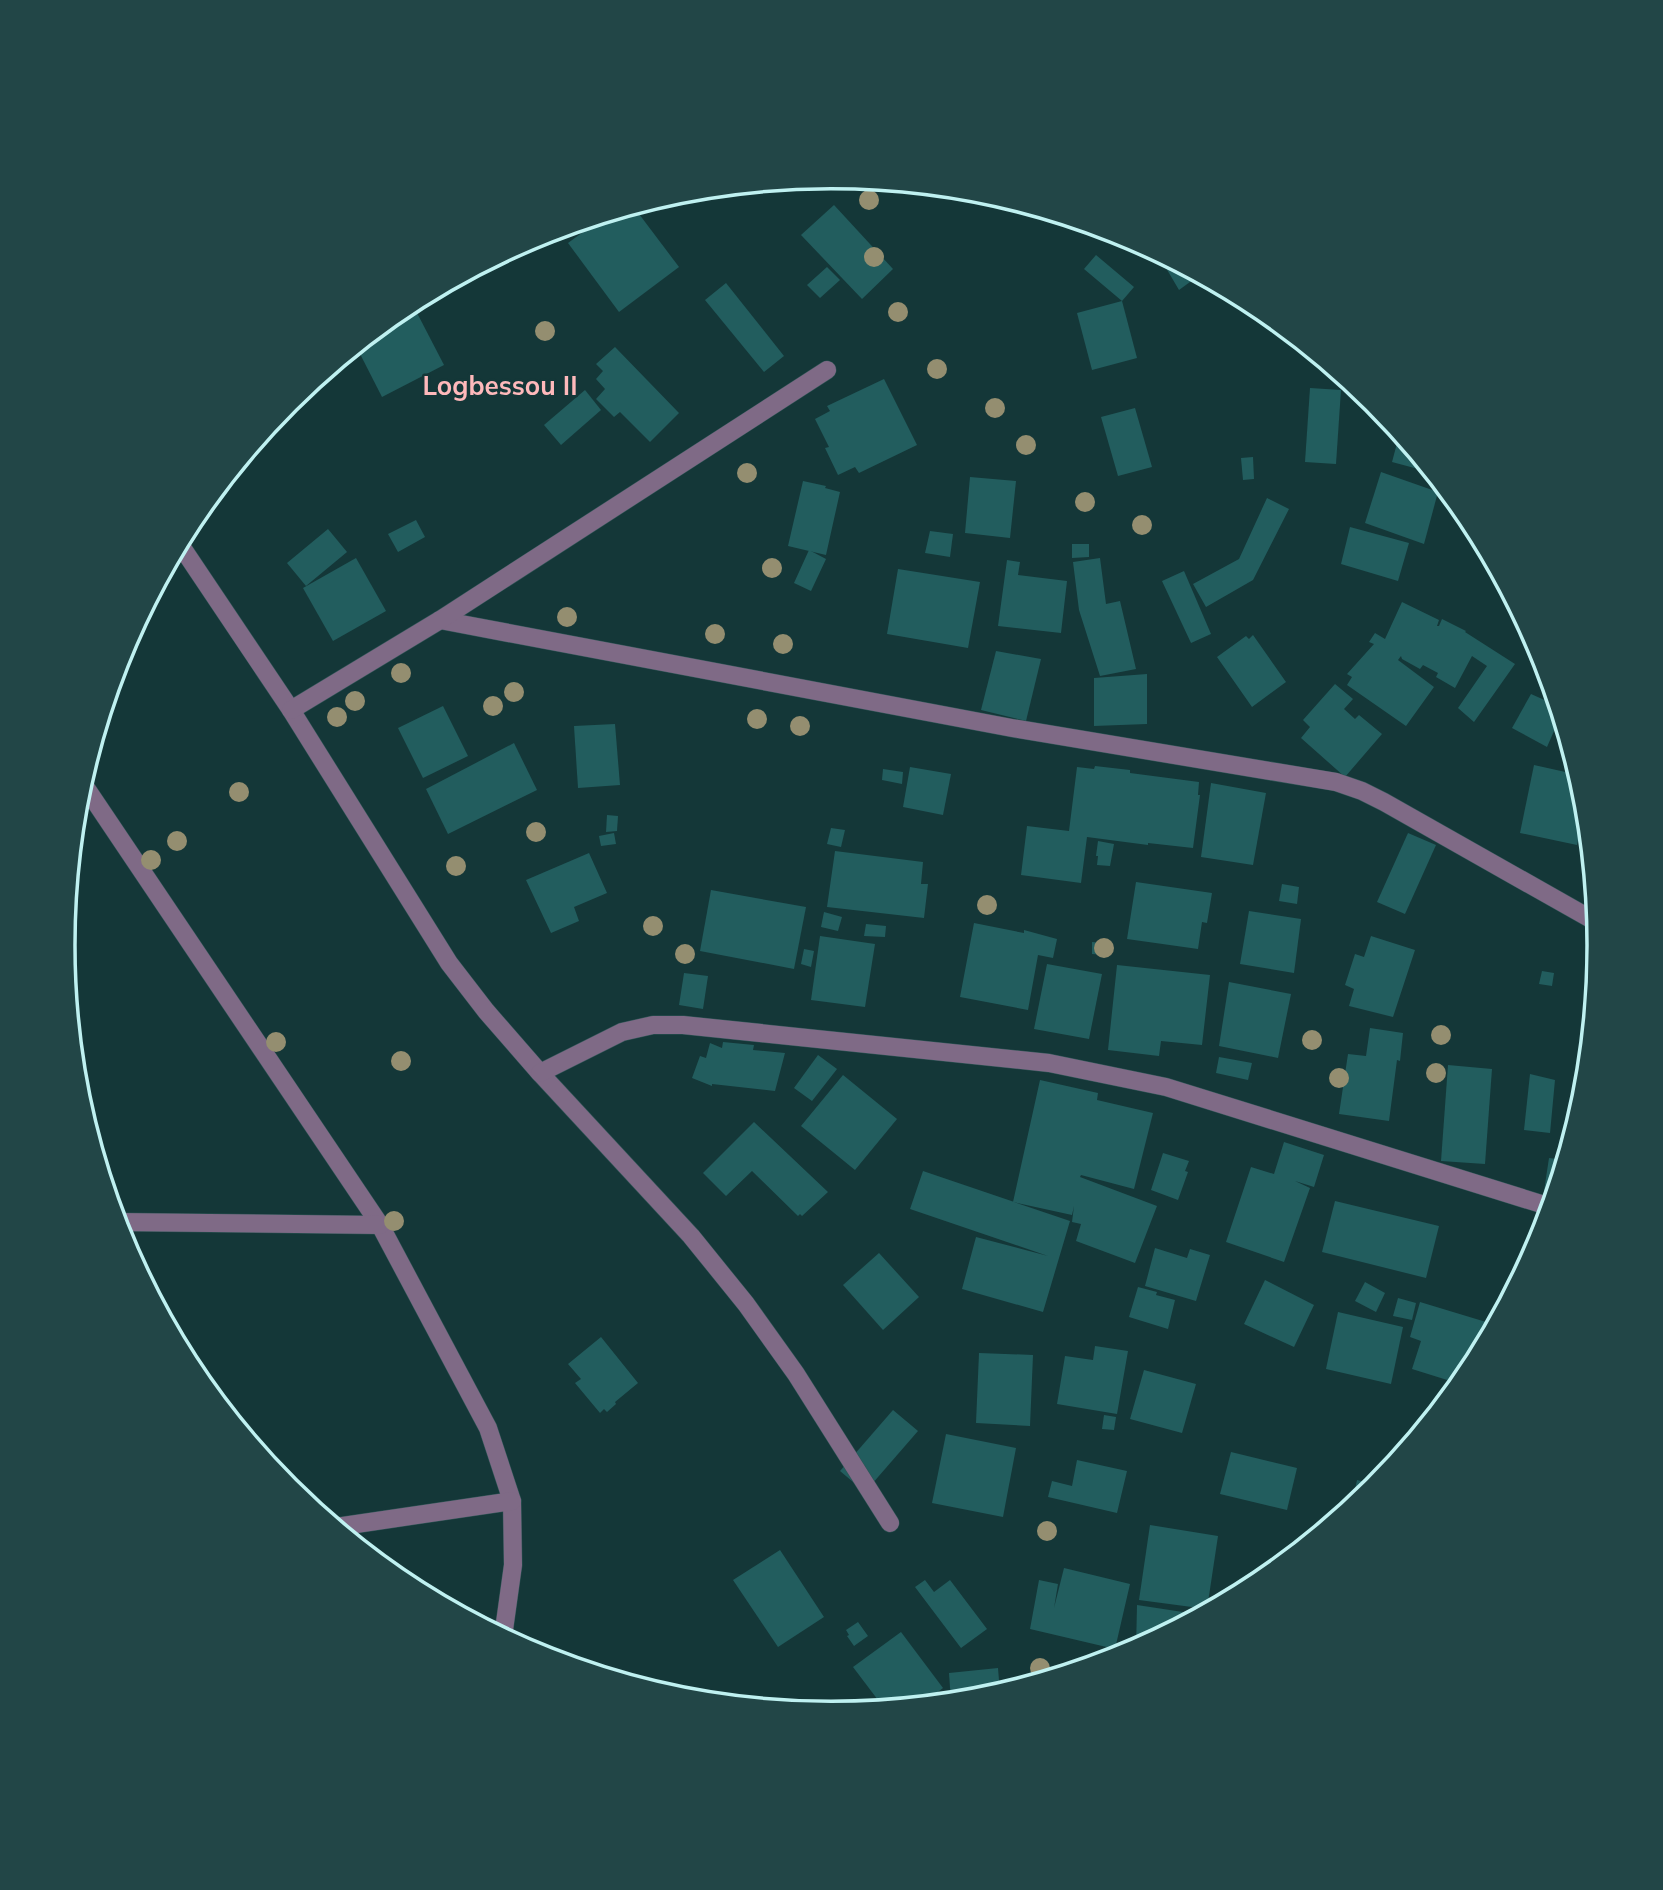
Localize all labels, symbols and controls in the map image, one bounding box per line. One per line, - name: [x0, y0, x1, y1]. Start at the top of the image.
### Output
- district label: Logbessou II: [422, 369, 578, 402]

